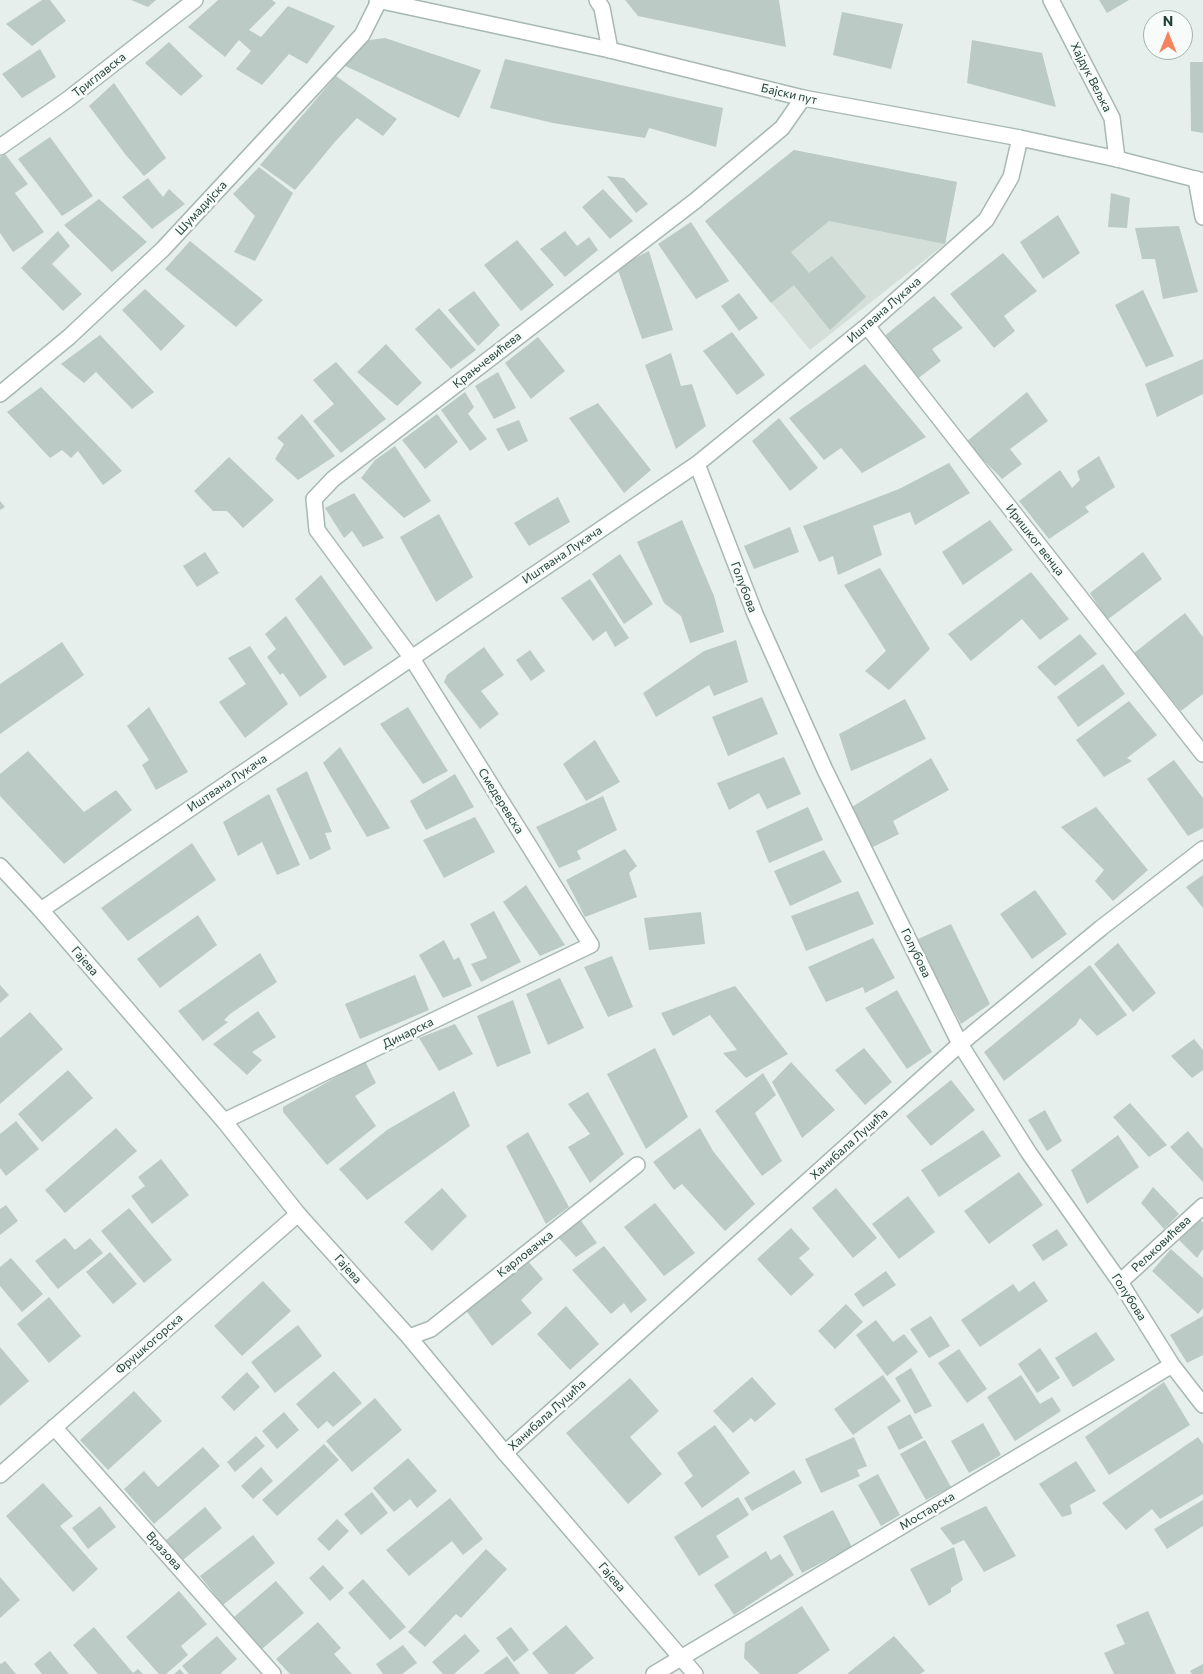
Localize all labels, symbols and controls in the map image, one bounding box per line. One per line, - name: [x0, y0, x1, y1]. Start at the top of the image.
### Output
- north arrow: [1143, 10, 1193, 60]
- text: N: [1163, 12, 1173, 29]
- street label: Хајдук Вељка: [1067, 40, 1115, 114]
- street label: Триглавска: [69, 50, 129, 100]
- street label: Бајски пут: [760, 81, 818, 107]
- street label: Шумадијска: [172, 178, 230, 238]
- street label: Иштвана Лукача: [844, 274, 924, 346]
- street label: Крањчевићева: [450, 329, 524, 391]
- street label: Иришког венца: [1003, 501, 1067, 579]
- street label: Иштвана Лукача: [519, 523, 605, 587]
- street label: Голубова: [728, 560, 760, 614]
- street label: Иштвана Лукача: [184, 751, 270, 815]
- street label: Смедеревска: [475, 766, 527, 836]
- street label: Голубова: [898, 926, 934, 980]
- street label: Гајева: [68, 943, 102, 979]
- street label: Динарска: [380, 1014, 436, 1052]
- street label: Ханибала Луцића: [807, 1105, 891, 1183]
- street label: Рељковићева: [1128, 1213, 1194, 1275]
- street label: Карловачка: [494, 1228, 556, 1280]
- street label: Гајева: [331, 1252, 365, 1286]
- street label: Голубова: [1108, 1271, 1150, 1323]
- street label: Фрушкогорска: [112, 1311, 186, 1377]
- street label: Ханибала Луцића: [505, 1376, 589, 1454]
- street label: Мостарска: [897, 1489, 957, 1533]
- street label: Вразова: [143, 1529, 185, 1573]
- street label: Гајева: [595, 1559, 629, 1595]

